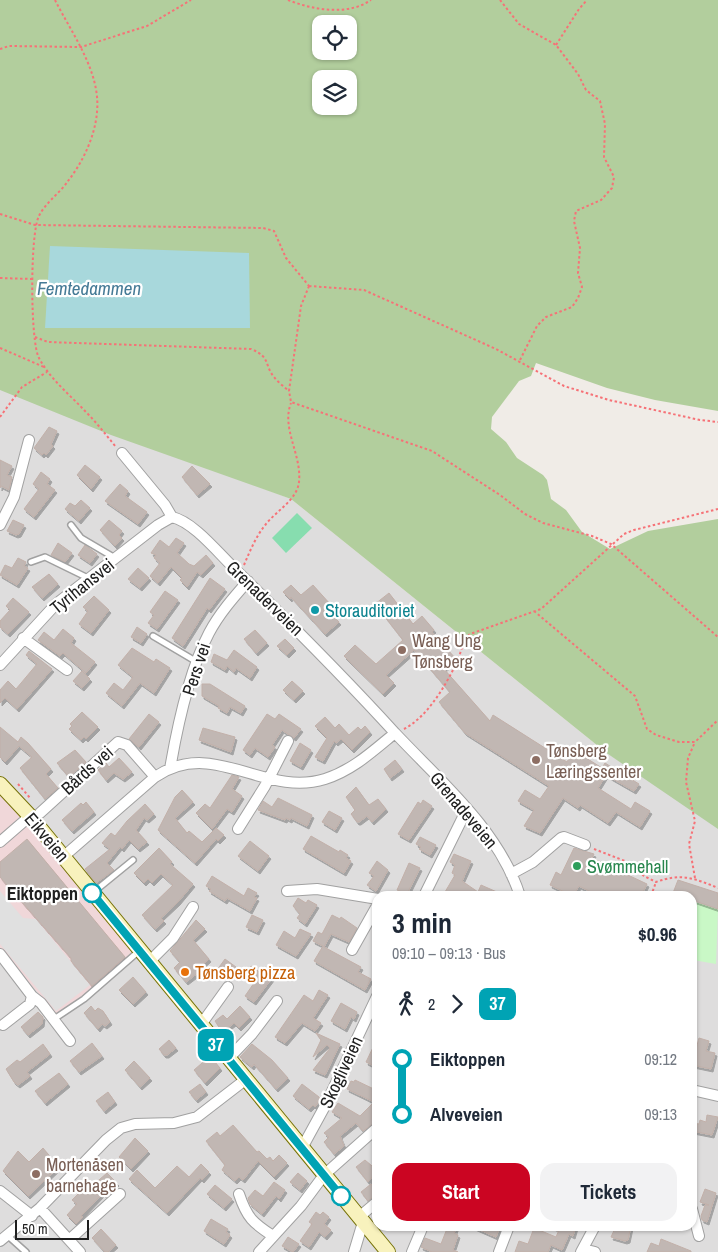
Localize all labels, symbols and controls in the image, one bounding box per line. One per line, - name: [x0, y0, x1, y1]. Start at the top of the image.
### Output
- map controls: [312, 15, 357, 115]
- button: locate: [312, 15, 357, 60]
- button: layers: [312, 70, 357, 115]
- water label: Femtedammen: [37, 275, 141, 301]
- street label: Tyrihansvei: [44, 552, 120, 620]
- street label: Grenaderveien: [221, 555, 309, 641]
- place label: Storauditoriet: [325, 598, 414, 623]
- marker: Storauditoriet: [309, 604, 321, 616]
- place label: Wang Ung Tønsberg: [412, 628, 482, 674]
- street label: Pers vei: [176, 639, 216, 699]
- marker: Wang Ung Tønsberg: [396, 644, 408, 656]
- place label: Tønsberg Læringssenter: [546, 738, 641, 784]
- street label: Bårds vei: [55, 740, 119, 800]
- marker: Tønsberg Læringssenter: [530, 754, 542, 766]
- street label: Grenadeveien: [424, 766, 504, 854]
- street label: Eikveien: [19, 807, 75, 867]
- place label: Svømmehall: [587, 854, 668, 879]
- marker: Svømmehall: [571, 860, 583, 872]
- place label: Eiktoppen: [7, 881, 78, 906]
- marker: Eiktoppen: [82, 883, 102, 903]
- text: 3 min: [392, 904, 452, 942]
- text: $0.96: [638, 921, 677, 947]
- text: 09:10 – 09:13 · Bus: [392, 942, 506, 964]
- place label: Tønsberg pizza: [195, 960, 295, 985]
- marker: Tønsberg pizza: [179, 966, 191, 978]
- icon: walk: [392, 990, 420, 1018]
- icon: forward: [443, 990, 471, 1018]
- text: 37: [489, 991, 506, 1016]
- text: 2: [428, 993, 435, 1015]
- line badge: 37: [194, 1029, 238, 1061]
- text: 37: [208, 1032, 224, 1057]
- street label: Skogliveien: [313, 1032, 369, 1112]
- text: Eiktoppen: [430, 1046, 505, 1072]
- text: 09:12: [644, 1048, 677, 1070]
- text: Alveveien: [430, 1101, 503, 1127]
- text: 09:13: [644, 1103, 677, 1125]
- place label: Mortenåsen barnehage: [46, 1152, 124, 1198]
- button: Start: [392, 1163, 530, 1221]
- button: Tickets: [540, 1163, 677, 1221]
- marker: Mortenåsen barnehage: [30, 1168, 42, 1180]
- unlabelled marker: [331, 1186, 351, 1206]
- scale bar: [15, 1217, 89, 1240]
- text: 50 m: [22, 1220, 48, 1238]

